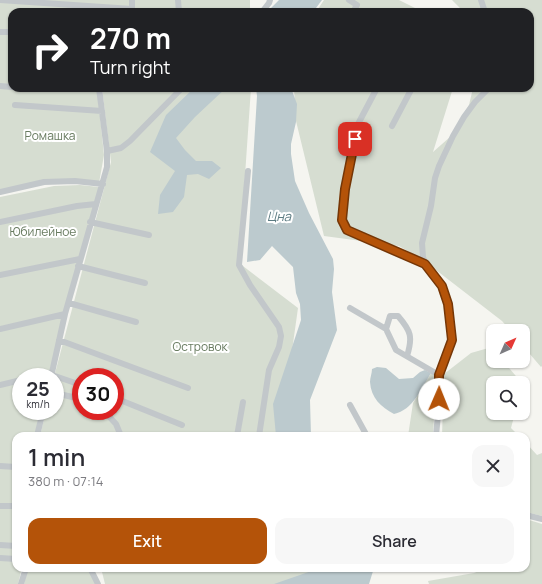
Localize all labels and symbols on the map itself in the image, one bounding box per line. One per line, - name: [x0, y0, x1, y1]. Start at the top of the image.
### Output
- pin: [338, 122, 372, 156]
- park label: Ромашка: [24, 127, 76, 144]
- water label: Цна: [267, 207, 292, 225]
- park label: Юбилейное: [10, 223, 76, 240]
- north arrow: [486, 324, 530, 368]
- park label: Островок: [173, 338, 229, 355]
- speed limit sign: 30: [72, 368, 124, 420]
- position arrow: [418, 378, 460, 420]

